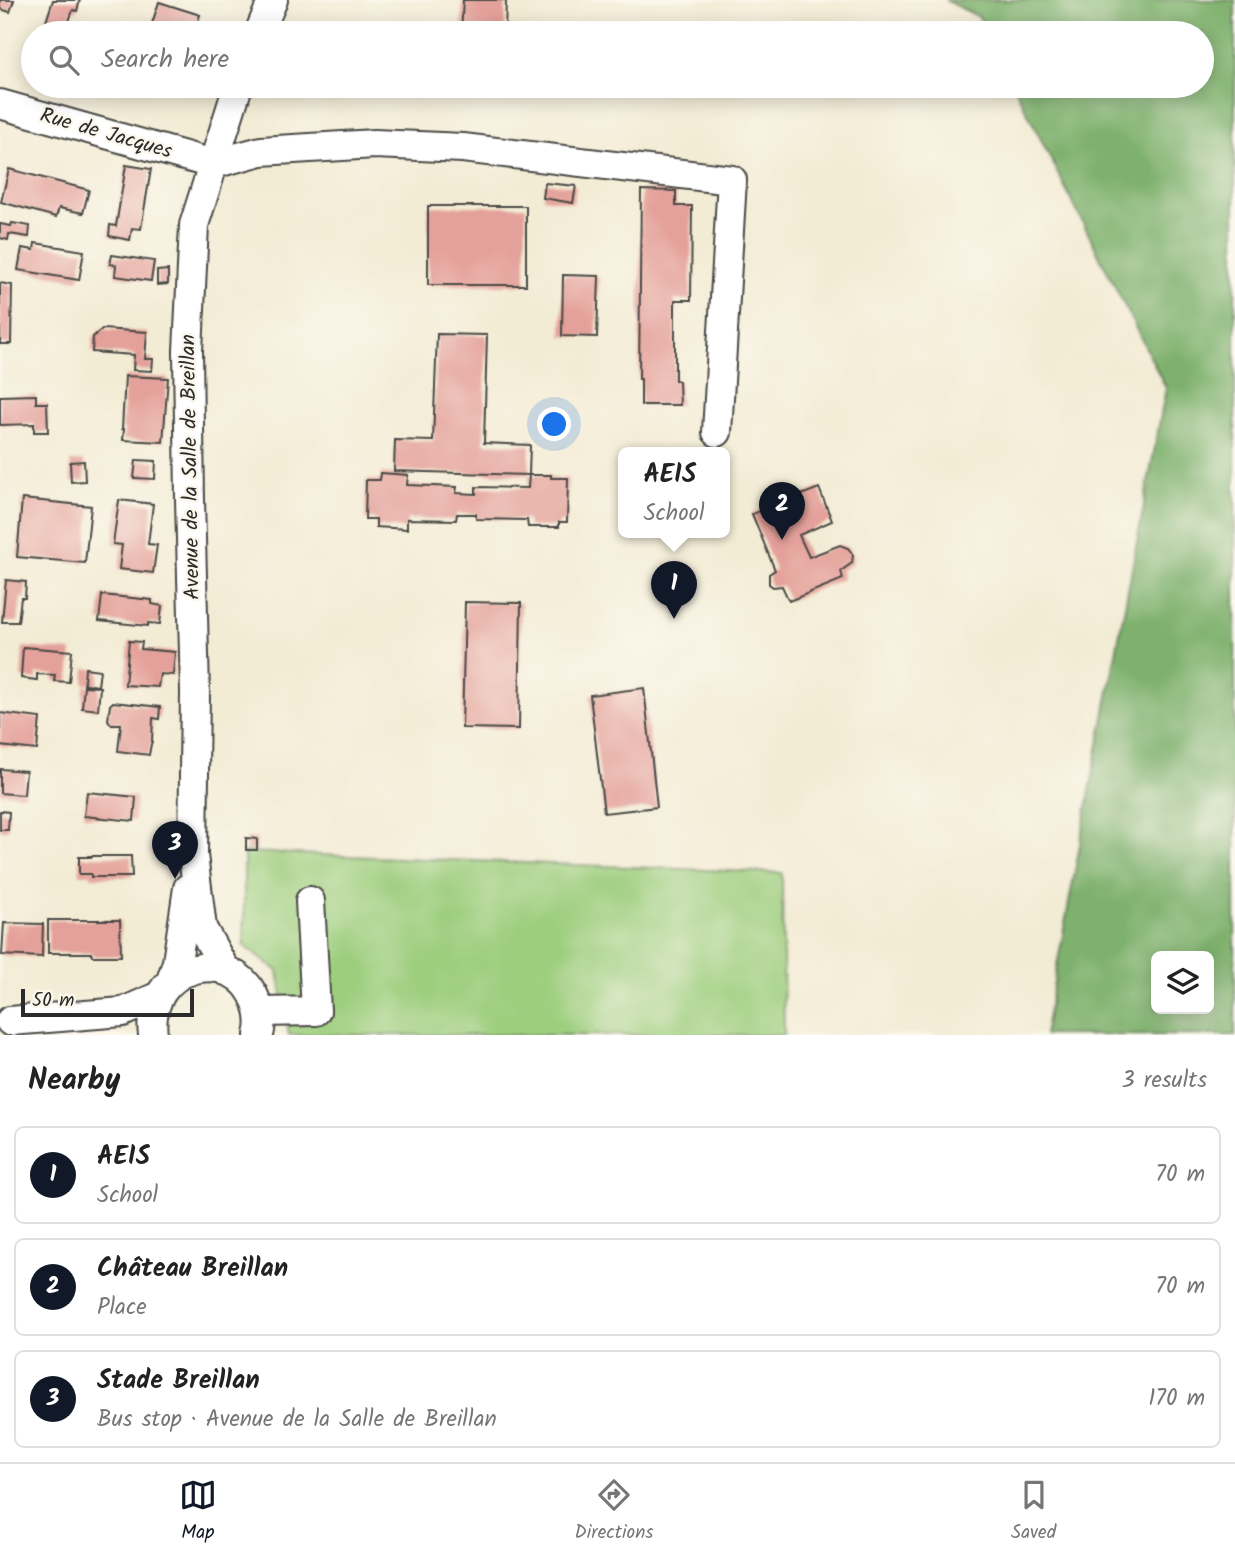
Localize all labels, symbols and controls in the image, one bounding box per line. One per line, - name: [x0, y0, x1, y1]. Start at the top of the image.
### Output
- search box: [21, 21, 1214, 98]
- text: Search here: [101, 39, 229, 81]
- icon: search: [45, 41, 83, 79]
- street label: Rue de Jacques: [36, 99, 176, 169]
- street label: Avenue de la Salle de Breillan: [172, 334, 210, 600]
- your location: [537, 407, 571, 441]
- popup: [618, 447, 730, 538]
- text: AEIS: [643, 454, 696, 496]
- pin: 2: [759, 482, 805, 540]
- text: School: [643, 496, 705, 532]
- pin: 1: [651, 561, 697, 619]
- pin: 3: [152, 821, 198, 879]
- map controls: [1151, 951, 1214, 1014]
- button: layers: [1151, 951, 1214, 1014]
- scale bar: [21, 986, 194, 1018]
- text: 50 m: [32, 986, 74, 1016]
- text: Nearby: [28, 1057, 120, 1105]
- text: 3 results: [1121, 1063, 1207, 1099]
- text: AEIS: [97, 1136, 150, 1178]
- text: 1: [50, 1157, 56, 1193]
- text: 70 m: [1155, 1157, 1205, 1193]
- text: School: [97, 1178, 158, 1214]
- text: Château Breillan: [97, 1248, 288, 1290]
- text: 2: [46, 1269, 60, 1305]
- text: 70 m: [1155, 1269, 1205, 1305]
- text: Place: [97, 1290, 147, 1326]
- text: Stade Breillan: [97, 1360, 260, 1402]
- text: 3: [47, 1381, 59, 1417]
- text: 170 m: [1148, 1381, 1205, 1417]
- text: Bus stop · Avenue de la Salle de Breillan: [97, 1402, 497, 1438]
- tab: Map: [179, 1476, 217, 1548]
- tab: Directions: [575, 1476, 653, 1548]
- tab: Saved: [1011, 1476, 1056, 1548]

